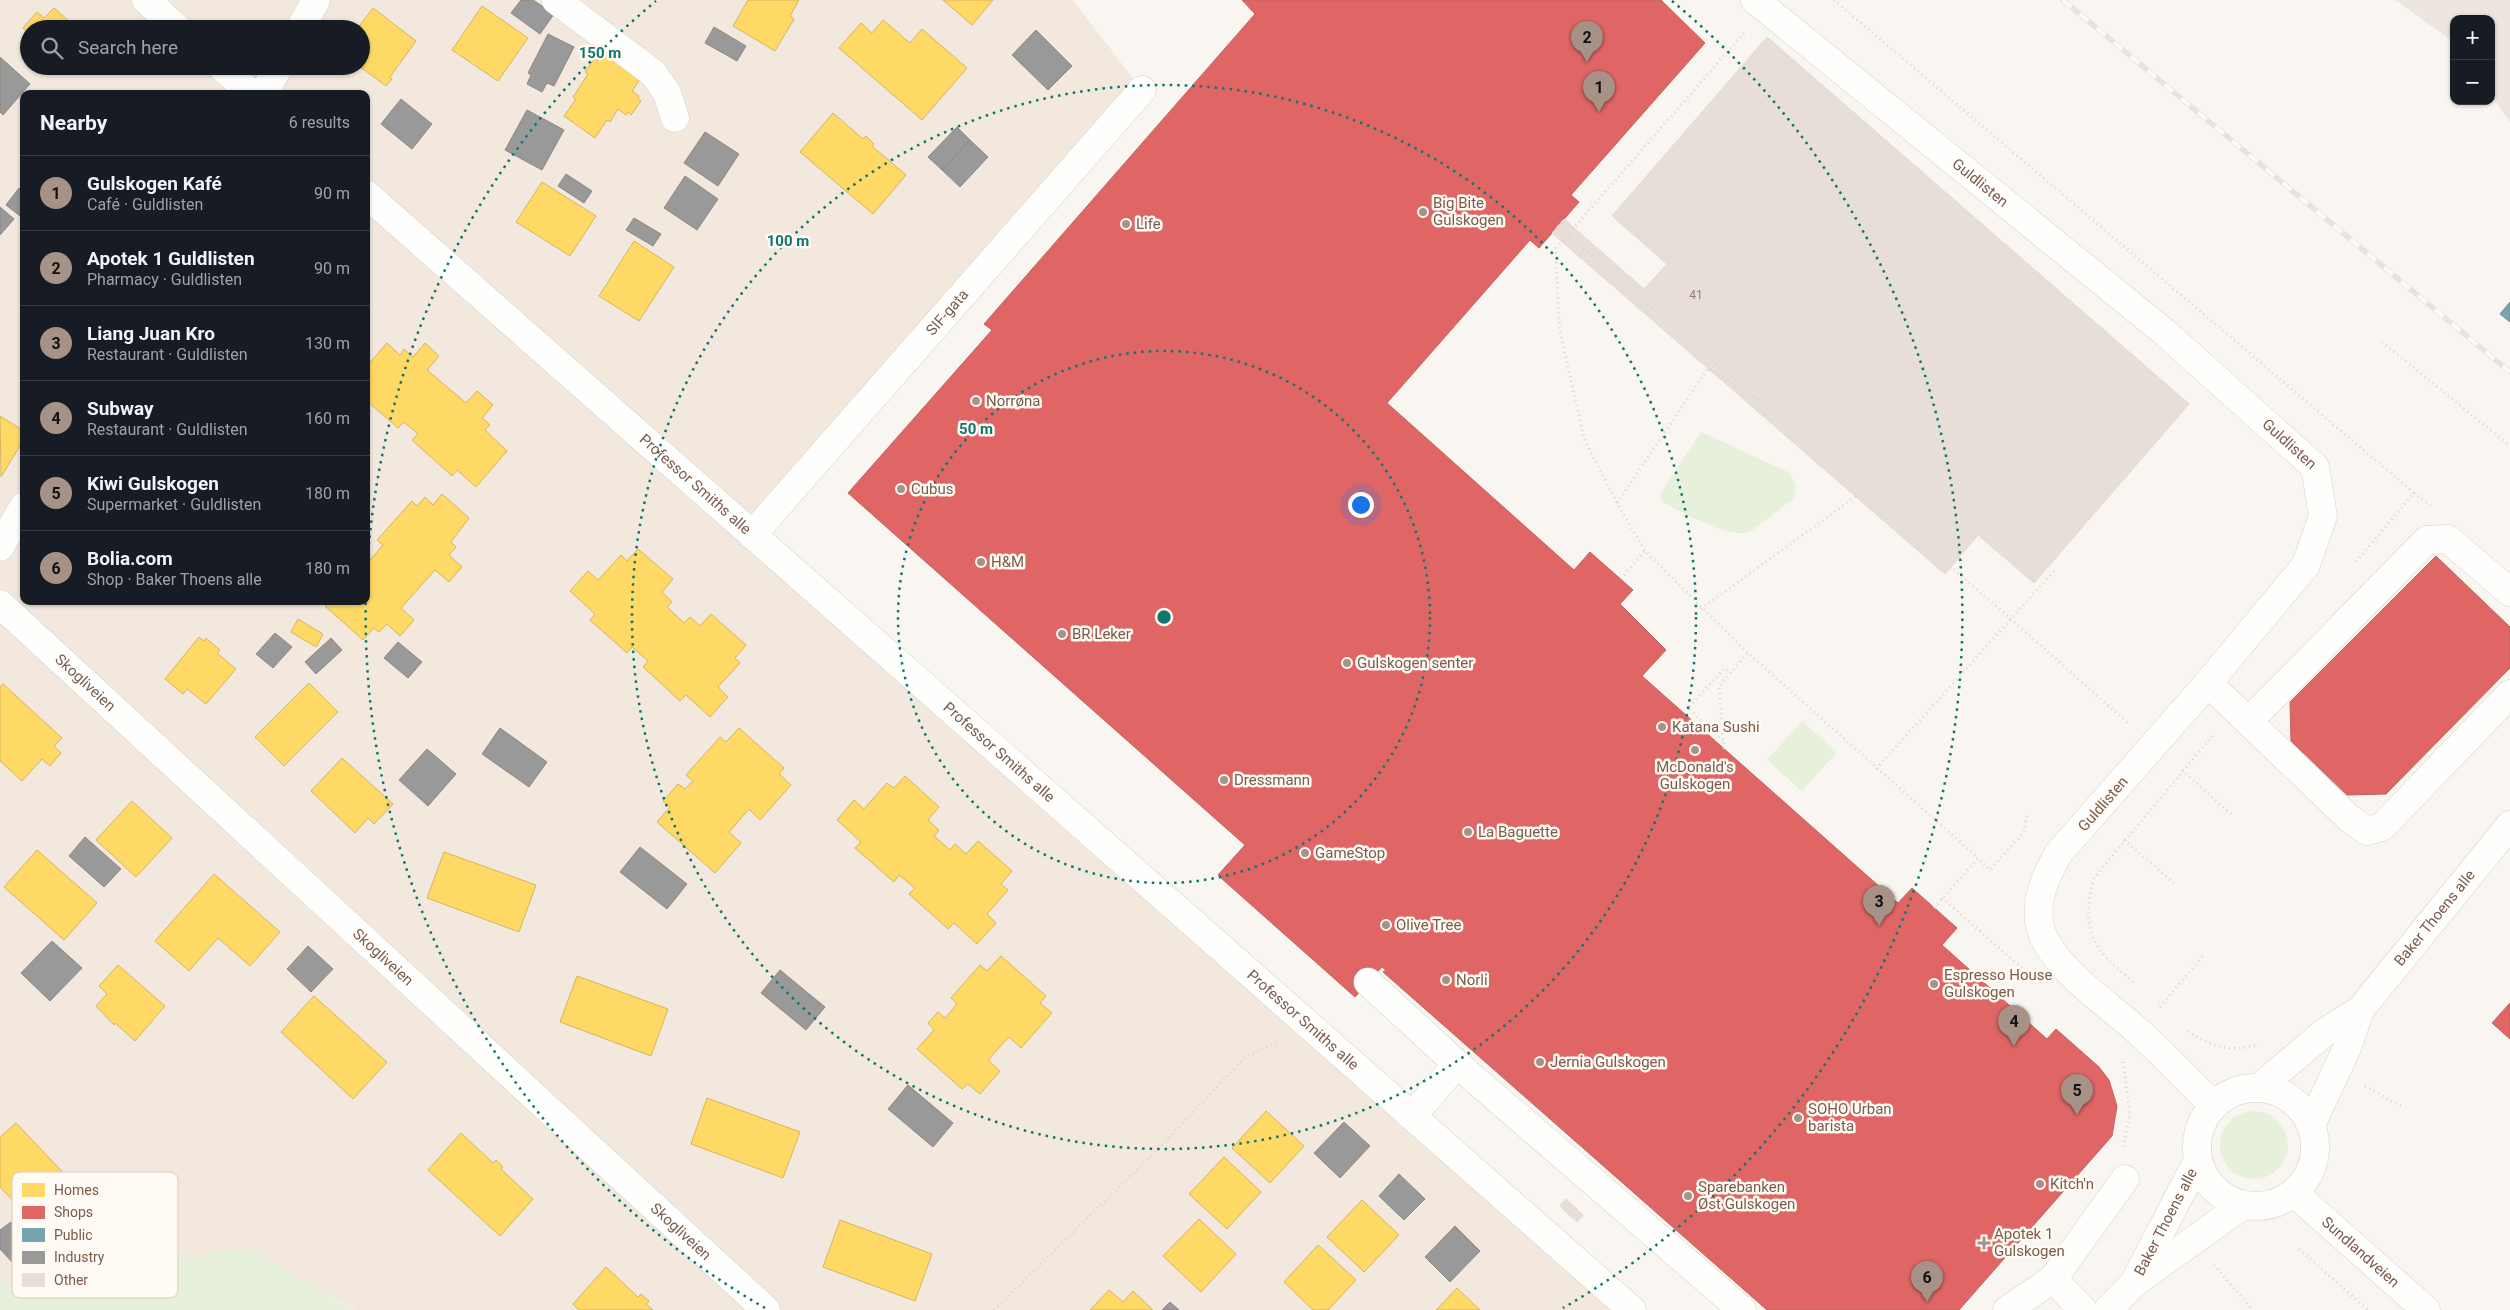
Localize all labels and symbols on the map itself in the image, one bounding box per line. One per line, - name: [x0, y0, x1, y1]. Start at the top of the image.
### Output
- pin: 2: [1571, 21, 1603, 62]
- text: 150 m: [579, 44, 621, 62]
- pin: 1: [1583, 71, 1615, 112]
- street label: Guldlisten: [1949, 155, 2012, 211]
- place label: Big Bite Gulskogen: [1433, 194, 1504, 229]
- marker: Big Bite Gulskogen: [1417, 206, 1429, 218]
- place label: Life: [1136, 215, 1161, 233]
- marker: Life: [1120, 218, 1132, 230]
- text: 100 m: [767, 232, 809, 250]
- street label: SIF-gata: [922, 286, 972, 339]
- house number: 41: [1689, 288, 1703, 302]
- place label: Norrøna: [986, 392, 1040, 410]
- marker: Norrøna: [970, 395, 982, 407]
- street label: Guldlisten: [2258, 415, 2320, 473]
- text: 50 m: [959, 420, 993, 438]
- street label: Professor Smiths alle: [636, 430, 755, 538]
- place label: Cubus: [911, 480, 953, 498]
- marker: Cubus: [895, 483, 907, 495]
- your location: [1348, 492, 1374, 518]
- place label: H&M: [991, 553, 1024, 571]
- marker: H&M: [975, 556, 987, 568]
- centre of rings: [1155, 608, 1173, 626]
- place label: BR Leker: [1072, 625, 1131, 643]
- marker: BR Leker: [1056, 628, 1068, 640]
- street label: Skogliveien: [51, 650, 119, 715]
- place label: Gulskogen senter: [1357, 654, 1473, 672]
- marker: Gulskogen senter: [1341, 657, 1353, 669]
- street label: Professor Smiths alle: [940, 698, 1059, 806]
- place label: Katana Sushi: [1672, 718, 1760, 736]
- marker: Katana Sushi: [1656, 721, 1668, 733]
- marker: McDonald's Gulskogen: [1689, 744, 1701, 756]
- place label: McDonald's Gulskogen: [1656, 758, 1734, 793]
- place label: Dressmann: [1234, 771, 1310, 789]
- street label: Guldlisten: [2074, 773, 2132, 835]
- marker: Dressmann: [1218, 774, 1230, 786]
- place label: La Baguette: [1478, 823, 1558, 841]
- marker: La Baguette: [1462, 826, 1474, 838]
- place label: GameStop: [1315, 844, 1385, 862]
- marker: GameStop: [1299, 847, 1311, 859]
- street label: Baker Thoens alle: [2390, 866, 2479, 970]
- pin: 3: [1863, 885, 1895, 926]
- place label: Olive Tree: [1396, 916, 1461, 934]
- marker: Olive Tree: [1380, 919, 1392, 931]
- street label: Skogliveien: [349, 925, 417, 989]
- street label: Professor Smiths alle: [1243, 966, 1362, 1074]
- place label: Espresso House Gulskogen: [1944, 966, 2053, 1001]
- place label: Norli: [1456, 971, 1488, 989]
- marker: Norli: [1440, 974, 1452, 986]
- marker: Espresso House Gulskogen: [1928, 978, 1940, 990]
- pin: 4: [1998, 1005, 2030, 1046]
- place label: Jernia Gulskogen: [1550, 1053, 1666, 1071]
- marker: Jernia Gulskogen: [1534, 1056, 1546, 1068]
- pin: 5: [2061, 1074, 2093, 1115]
- place label: SOHO Urban barista: [1808, 1100, 1892, 1135]
- marker: SOHO Urban barista: [1792, 1112, 1804, 1124]
- street label: Baker Thoens alle: [2130, 1165, 2201, 1279]
- legend: [12, 1172, 178, 1298]
- place label: Kitch'n: [2050, 1175, 2094, 1193]
- place label: Sparebanken Øst Gulskogen: [1698, 1178, 1795, 1213]
- marker: Kitch'n: [2034, 1178, 2046, 1190]
- text: Homes: [54, 1182, 99, 1198]
- marker: Sparebanken Øst Gulskogen: [1682, 1190, 1694, 1202]
- street label: Skogliveien: [647, 1199, 715, 1264]
- text: Shops: [54, 1204, 93, 1220]
- street label: Sundlandveien: [2318, 1213, 2403, 1291]
- place label: Apotek 1 Gulskogen: [1994, 1225, 2065, 1260]
- text: Public: [54, 1227, 93, 1243]
- marker: Apotek 1 Gulskogen: [1978, 1237, 1990, 1249]
- text: Industry: [54, 1249, 105, 1265]
- pin: 6: [1911, 1261, 1943, 1302]
- text: Other: [54, 1272, 88, 1288]

